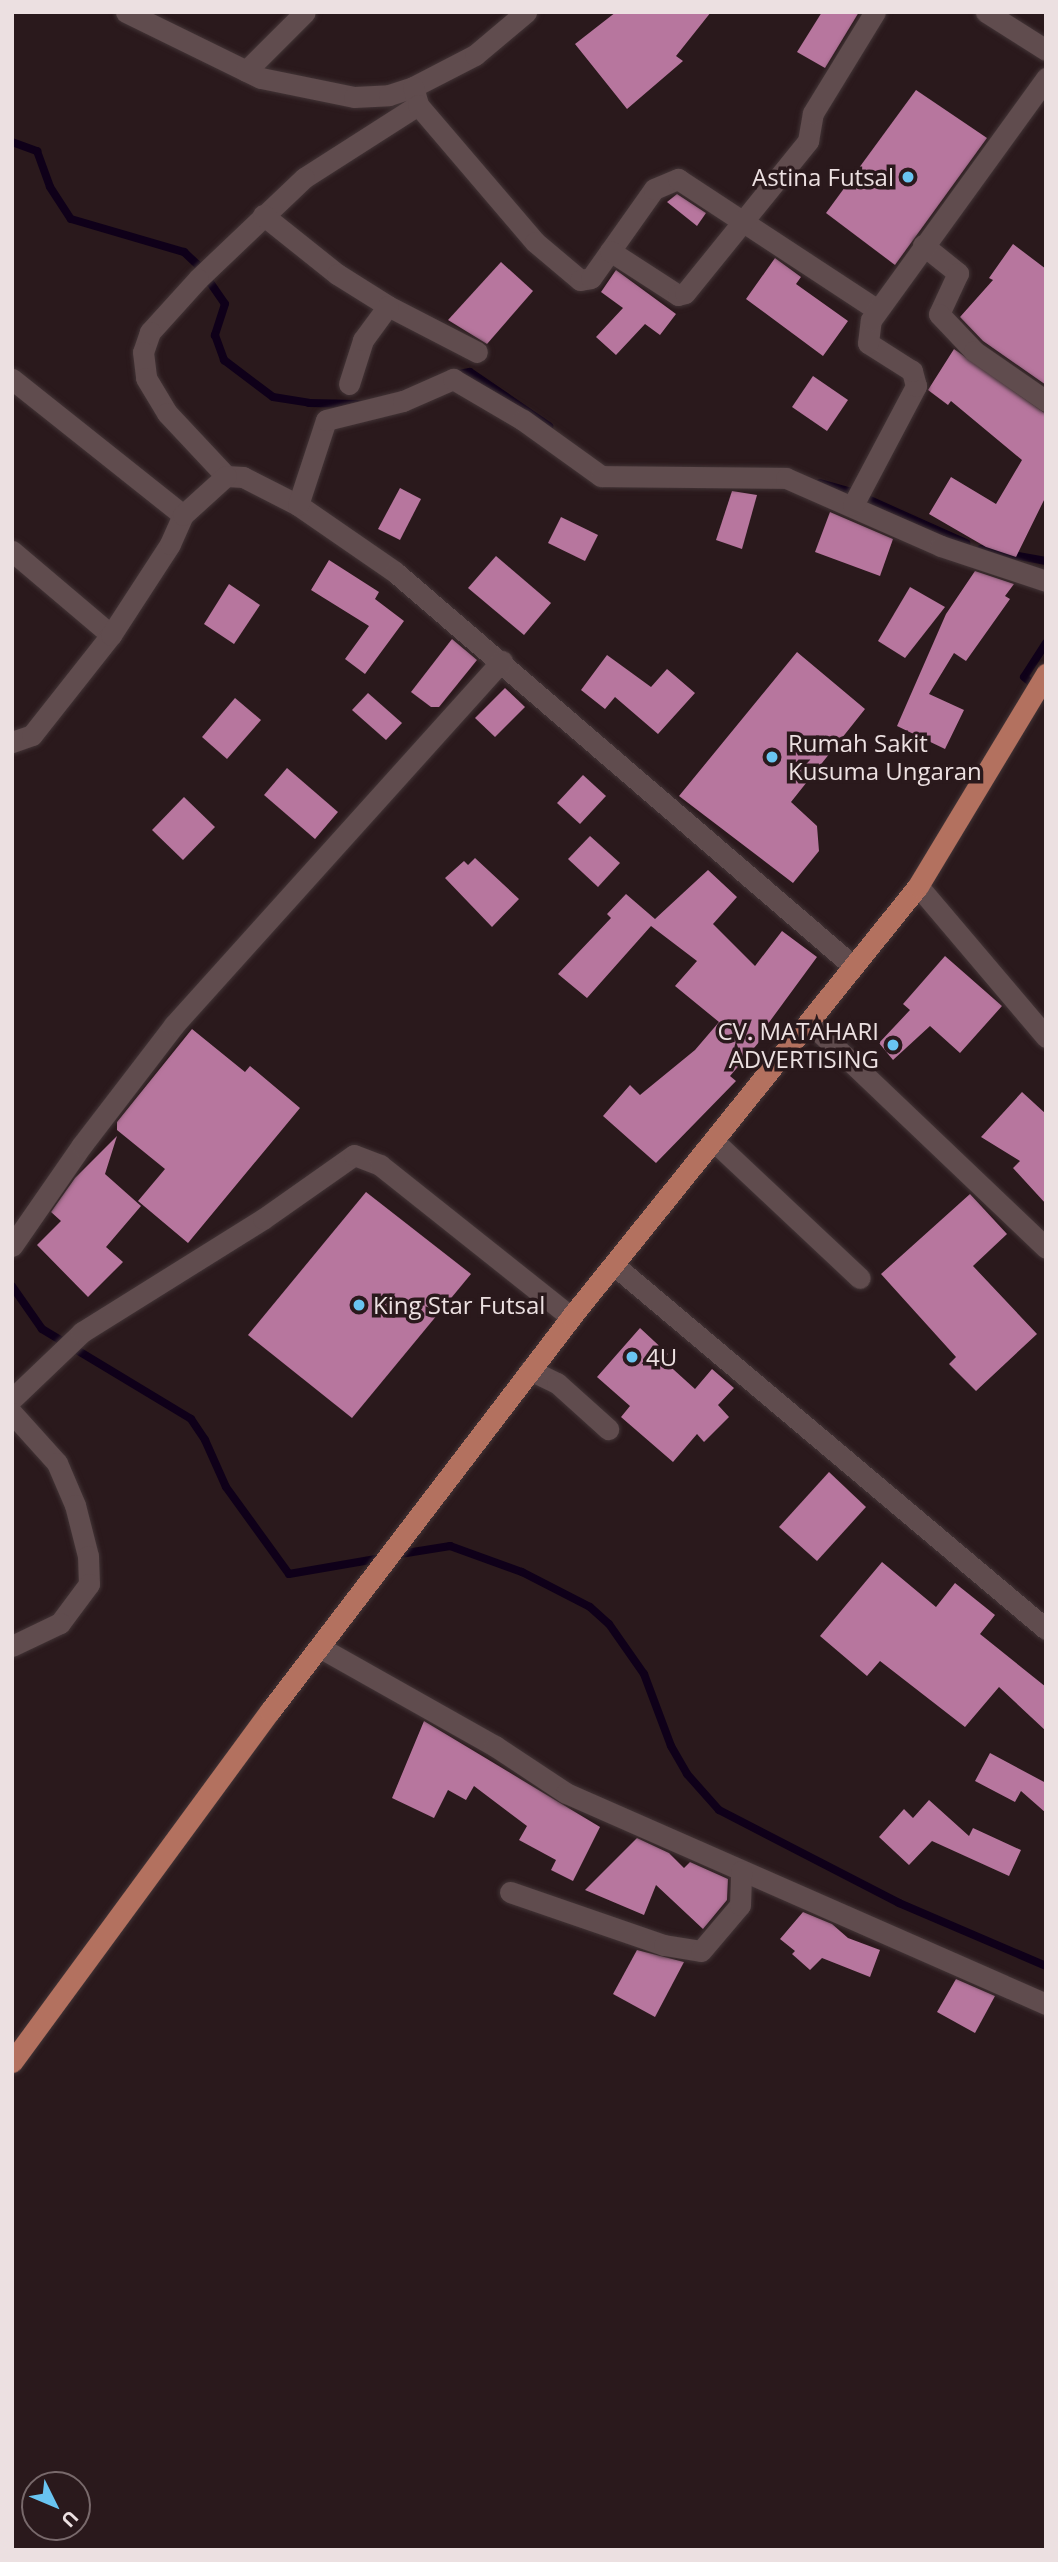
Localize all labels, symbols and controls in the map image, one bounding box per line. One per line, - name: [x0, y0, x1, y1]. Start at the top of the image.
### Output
- place label: Astina Futsal: [752, 163, 894, 191]
- marker: Astina Futsal: [900, 169, 916, 185]
- place label: Rumah Sakit Kusuma Ungaran: [788, 729, 982, 785]
- marker: Rumah Sakit Kusuma Ungaran: [762, 747, 782, 767]
- place label: CV. MATAHARI ADVERTISING: [717, 1017, 879, 1073]
- marker: CV. MATAHARI ADVERTISING: [885, 1037, 901, 1053]
- place label: King Star Futsal: [373, 1291, 545, 1319]
- marker: King Star Futsal: [351, 1297, 367, 1313]
- place label: 4U: [646, 1343, 677, 1371]
- marker: 4U: [624, 1349, 640, 1365]
- north arrow: [21, 2471, 91, 2541]
- text: U: [55, 2505, 84, 2533]

